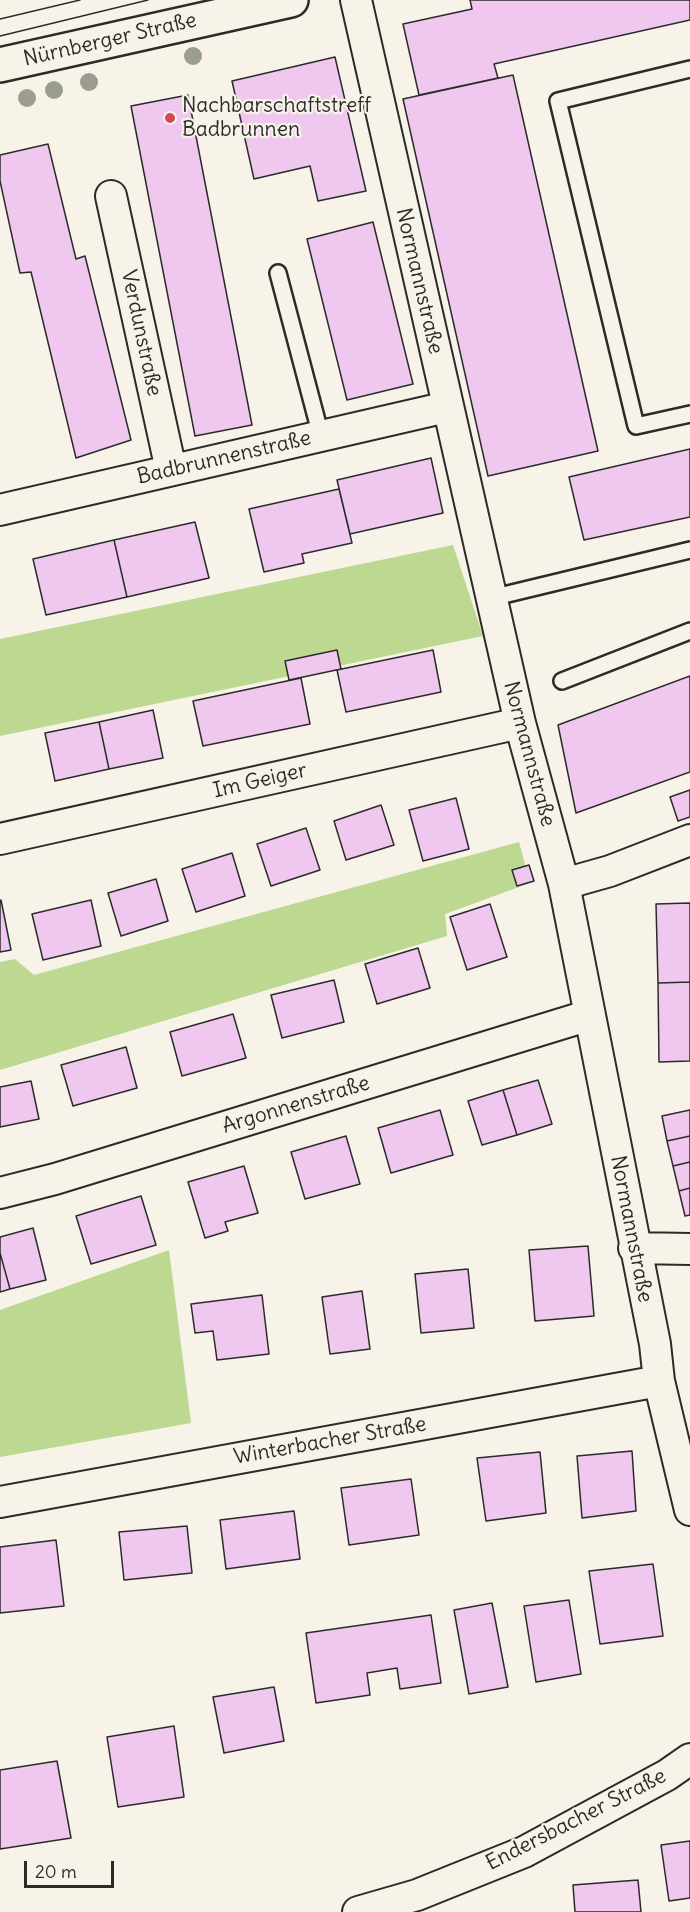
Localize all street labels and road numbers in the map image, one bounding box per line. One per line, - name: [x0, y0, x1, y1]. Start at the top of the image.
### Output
- street label: Nürnberger Straße: [21, 8, 199, 72]
- street label: Normannstraße: [390, 206, 448, 356]
- street label: Verdunstraße: [115, 268, 167, 398]
- street label: Badbrunnenstraße: [134, 426, 314, 490]
- street label: Normannstraße: [498, 679, 560, 829]
- street label: Im Geiger: [211, 758, 309, 804]
- street label: Argonnenstraße: [219, 1071, 373, 1139]
- street label: Normannstraße: [604, 1153, 658, 1305]
- street label: Winterbacher Straße: [232, 1412, 428, 1470]
- street label: Endersbacher Straße: [482, 1764, 670, 1876]

